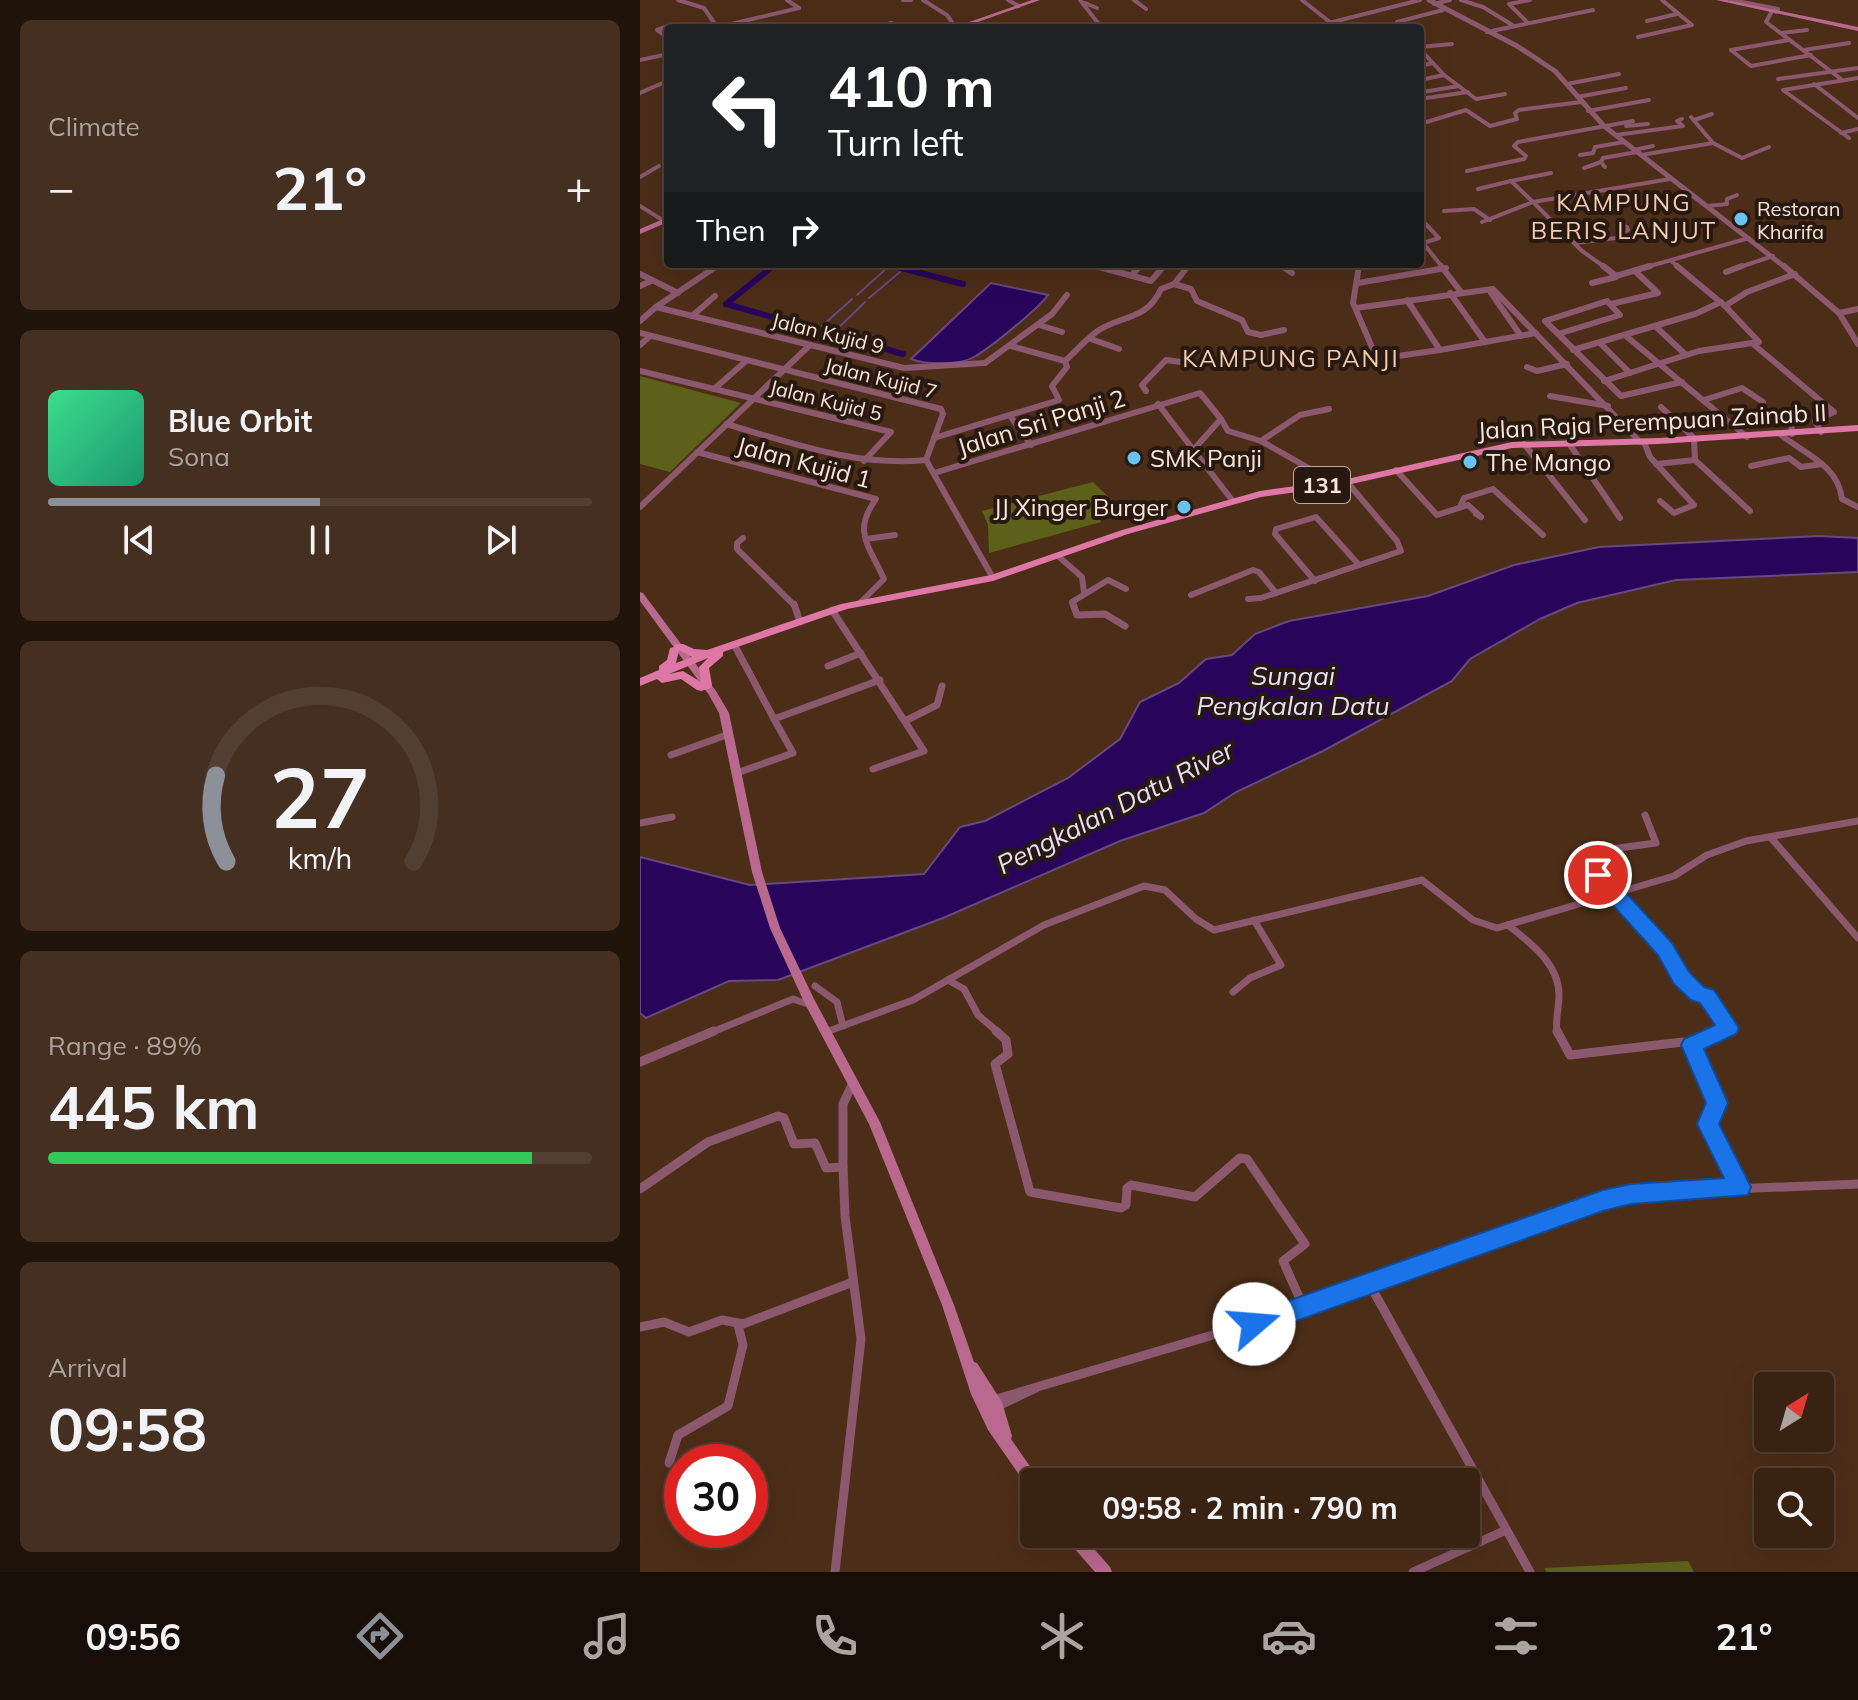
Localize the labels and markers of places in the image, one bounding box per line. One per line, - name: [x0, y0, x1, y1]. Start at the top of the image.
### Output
- place label: Restoran Kharifa: [1757, 196, 1841, 244]
- marker: Restoran Kharifa: [1732, 210, 1750, 228]
- place label: SMK Panji: [1150, 443, 1262, 473]
- place label: The Mango: [1486, 447, 1611, 477]
- marker: SMK Panji: [1125, 449, 1143, 467]
- marker: The Mango: [1461, 453, 1479, 471]
- place label: JJ Xinger Burger: [994, 492, 1168, 522]
- marker: JJ Xinger Burger: [1175, 498, 1193, 516]
- pin: [1564, 841, 1632, 909]

